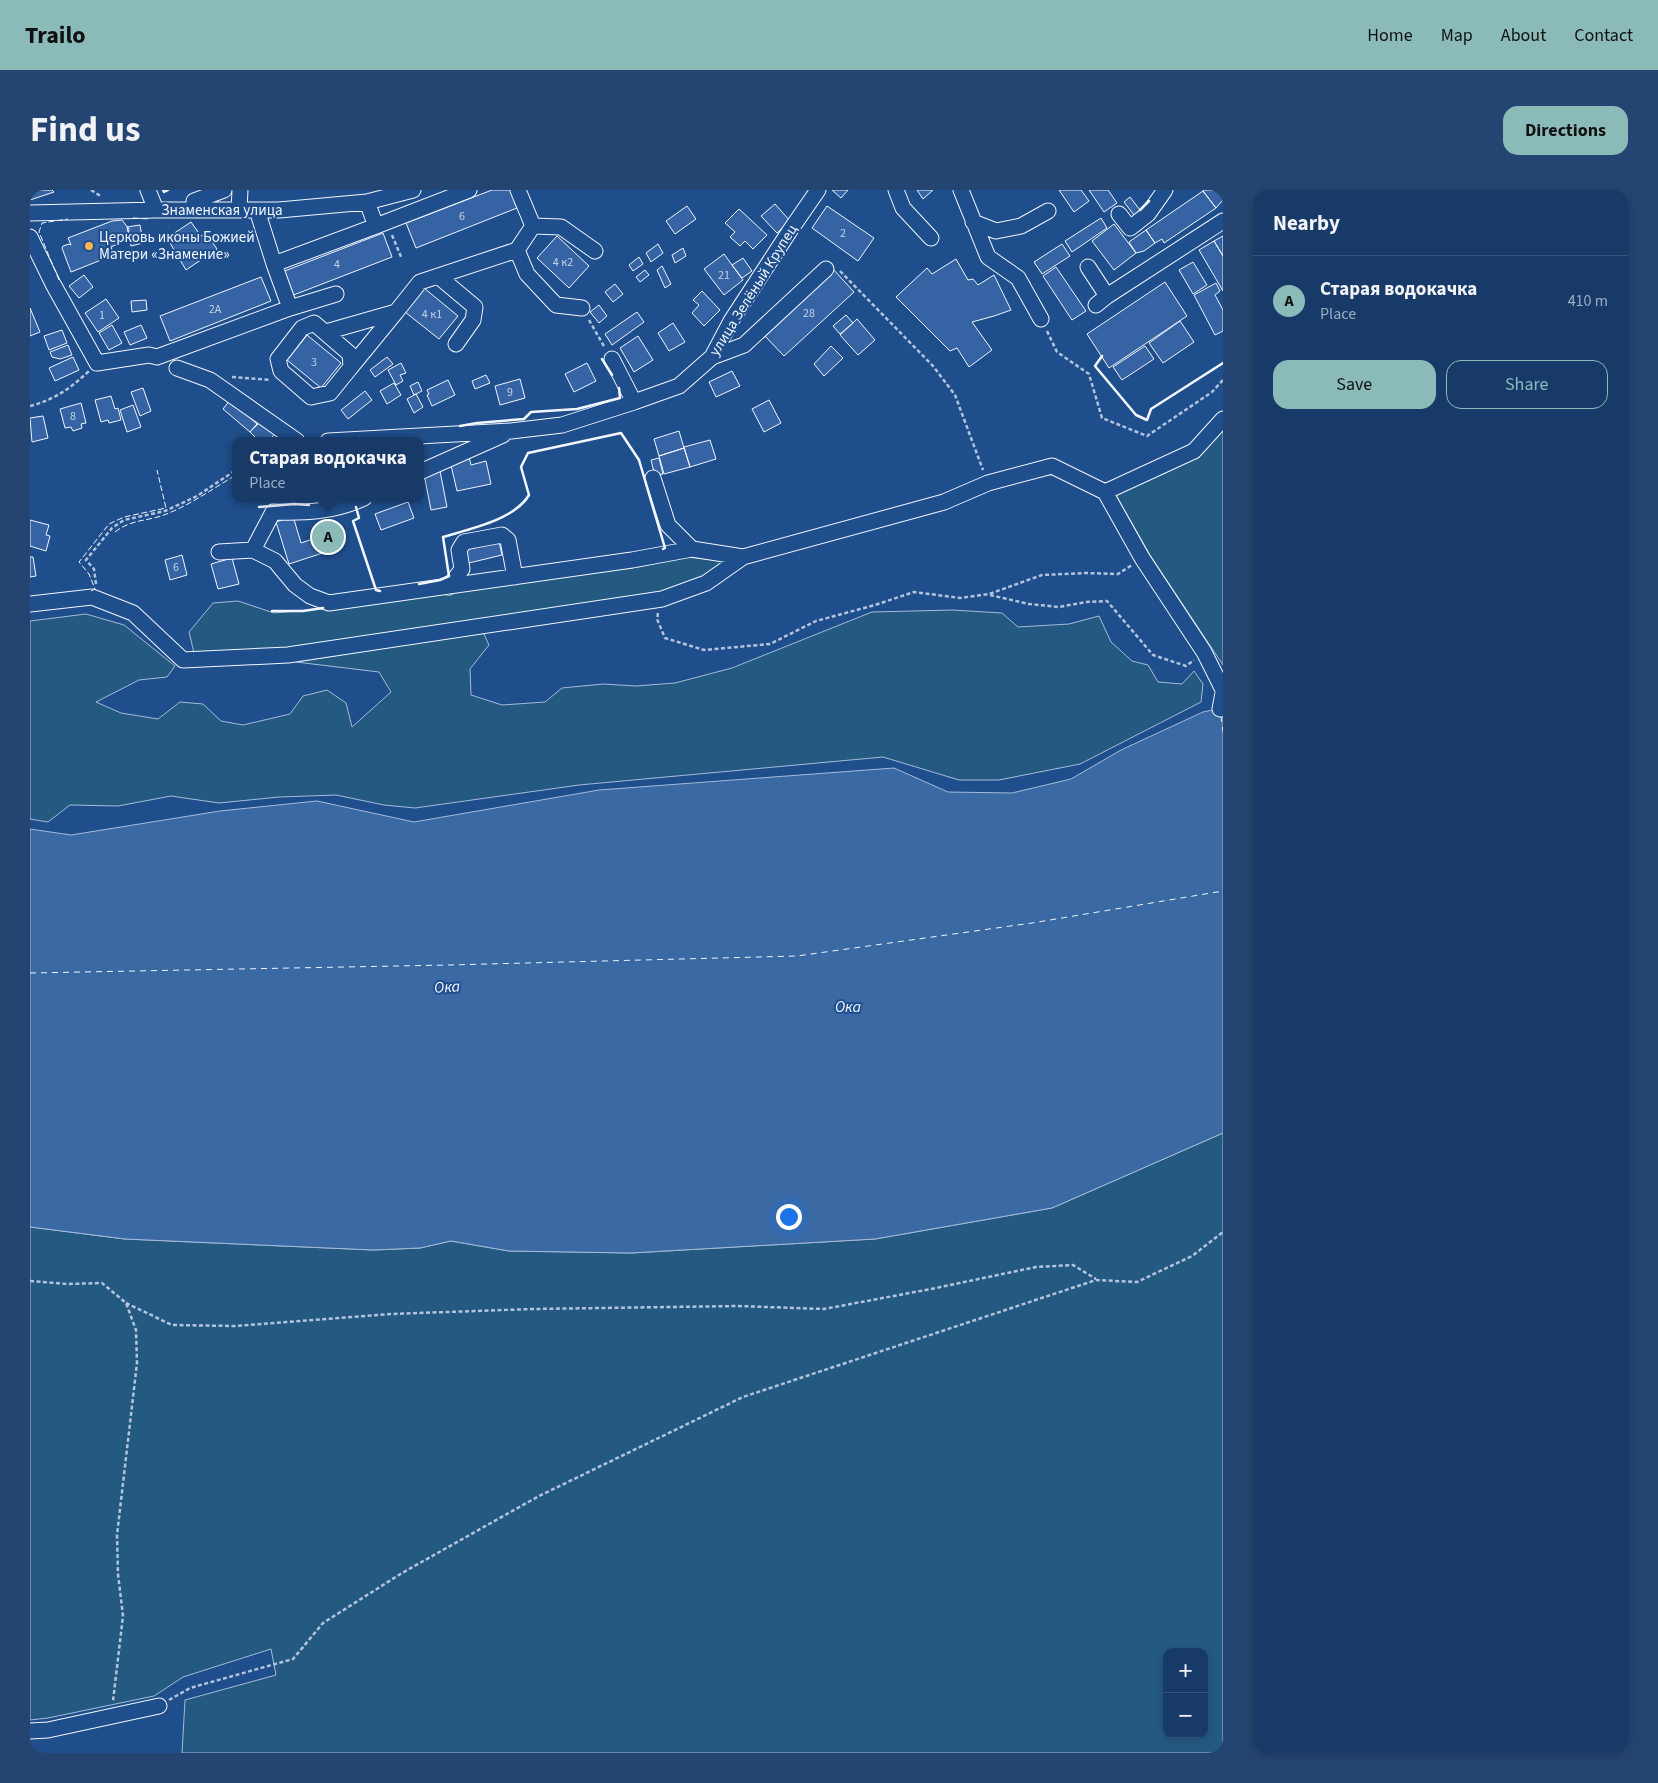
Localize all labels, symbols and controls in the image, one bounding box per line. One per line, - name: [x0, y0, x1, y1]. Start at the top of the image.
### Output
- text: Trailo: [25, 18, 86, 53]
- text: Home: [1367, 23, 1413, 48]
- text: Map: [1441, 23, 1473, 48]
- text: About: [1501, 23, 1546, 48]
- text: Contact: [1574, 23, 1633, 48]
- text: Find us: [30, 105, 140, 155]
- button: Directions: [1503, 106, 1628, 155]
- street label: Знаменская улица: [161, 200, 283, 221]
- house number: 6: [459, 208, 465, 225]
- text: Nearby: [1273, 208, 1340, 238]
- street label: улица Зелёный Крупец: [704, 220, 803, 360]
- house number: 2: [840, 225, 846, 242]
- place label: Церковь иконы Божией Матери «Знамение»: [99, 227, 255, 265]
- marker: Церковь иконы Божией Матери «Знамение»: [83, 240, 95, 252]
- house number: 4 к2: [553, 254, 573, 271]
- house number: 4: [334, 256, 340, 273]
- house number: 21: [718, 267, 730, 284]
- text: Старая водокачка: [1320, 276, 1477, 303]
- text: A: [1284, 290, 1294, 312]
- text: 410 m: [1568, 290, 1608, 312]
- house number: 2А: [209, 301, 222, 318]
- text: Place: [1320, 303, 1356, 325]
- house number: 28: [803, 305, 815, 322]
- house number: 4 к1: [422, 306, 442, 323]
- house number: 1: [99, 307, 105, 324]
- house number: 3: [311, 354, 317, 371]
- button: Save: [1273, 360, 1436, 409]
- button: Share: [1446, 360, 1608, 409]
- house number: 9: [507, 384, 513, 401]
- house number: 8: [70, 408, 76, 425]
- popup: [232, 437, 424, 502]
- text: Старая водокачка: [249, 445, 407, 472]
- text: Place: [249, 472, 285, 494]
- pin: A: [312, 518, 344, 556]
- house number: 6: [173, 559, 179, 576]
- water label: Ока: [433, 975, 461, 999]
- water label: Ока: [835, 996, 861, 1018]
- your location: [776, 1204, 802, 1230]
- map controls: [1163, 1648, 1208, 1738]
- button: +: [1163, 1648, 1208, 1693]
- button: −: [1163, 1693, 1208, 1738]

